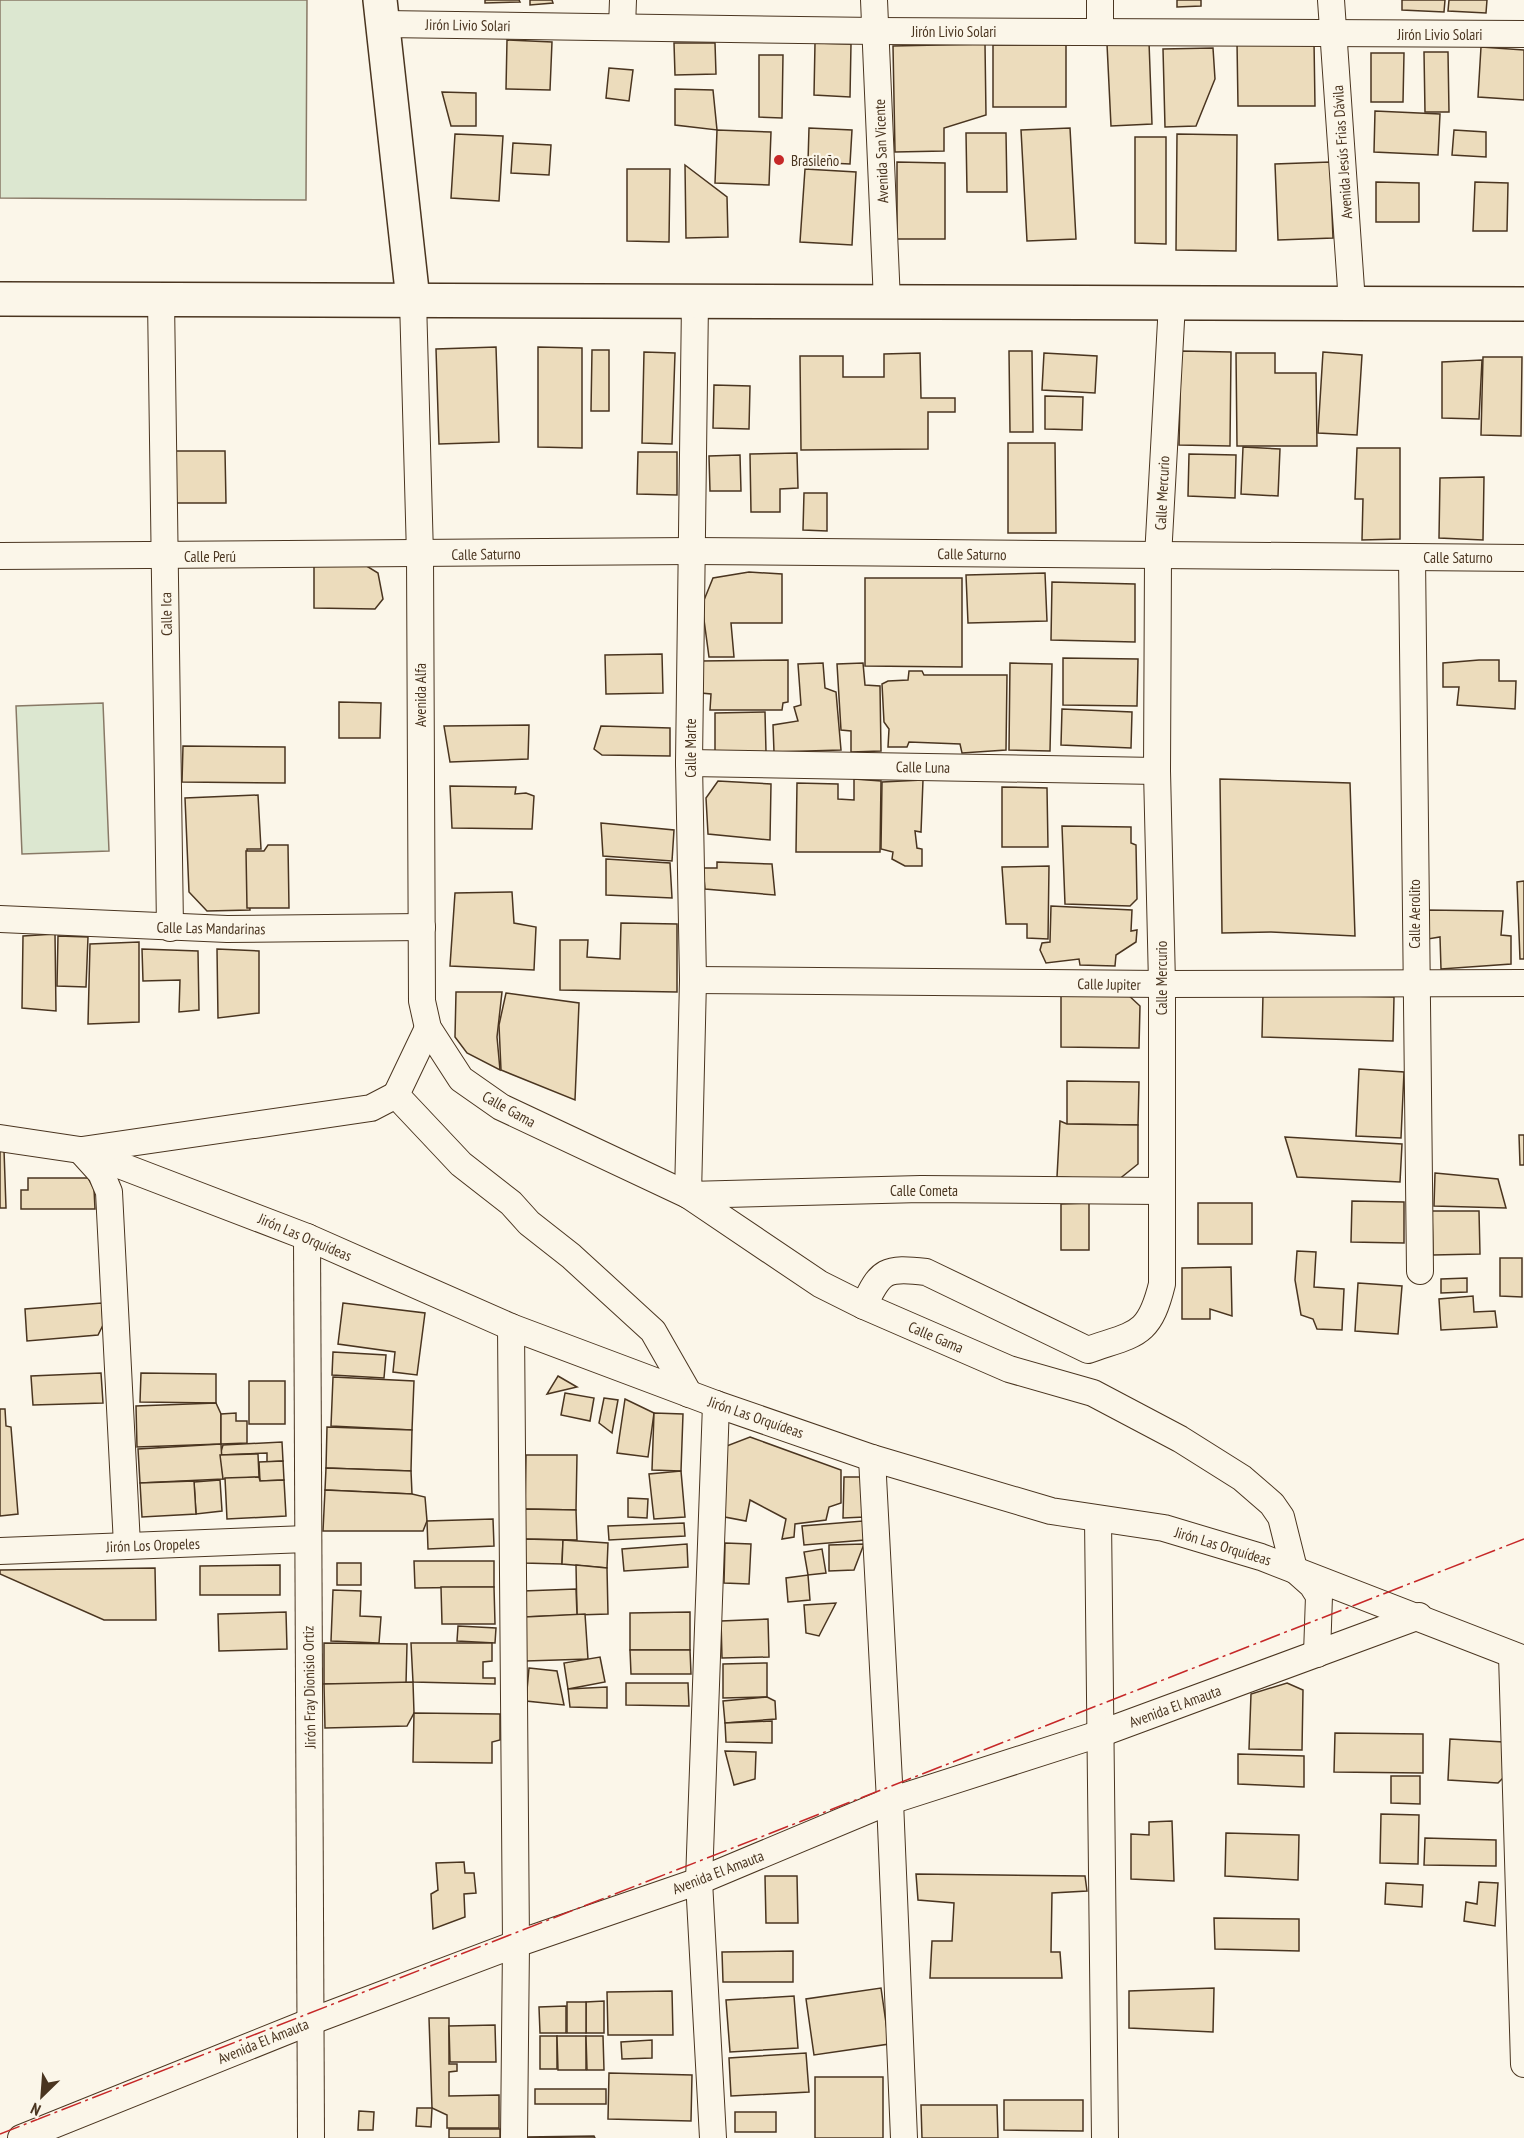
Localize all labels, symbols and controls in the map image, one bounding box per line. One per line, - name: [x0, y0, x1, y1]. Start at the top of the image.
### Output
- street label: Jirón Livio Solari: [424, 15, 511, 35]
- street label: Jirón Livio Solari: [910, 22, 997, 41]
- street label: Jirón Livio Solari: [1396, 25, 1483, 44]
- street label: Avenida Jesús Frias Dávila: [1328, 84, 1356, 220]
- street label: Avenida San Vicente: [870, 99, 892, 203]
- place label: Brasileño: [791, 151, 839, 170]
- marker: Brasileño: [772, 153, 786, 167]
- street label: Calle Mercurio: [1151, 455, 1173, 531]
- street label: Calle Saturno: [451, 544, 521, 564]
- street label: Calle Saturno: [937, 544, 1007, 564]
- street label: Calle Perú: [184, 547, 236, 566]
- street label: Calle Saturno: [1423, 548, 1493, 567]
- street label: Calle Ica: [156, 592, 176, 636]
- street label: Avenida Alfa: [411, 663, 430, 727]
- street label: Calle Marte: [681, 718, 700, 778]
- street label: Calle Luna: [896, 757, 950, 777]
- street label: Calle Aerolito: [1405, 879, 1424, 949]
- street label: Calle Las Mandarinas: [156, 918, 266, 938]
- street label: Calle Mercurio: [1152, 941, 1171, 1015]
- street label: Calle Jupiter: [1077, 974, 1142, 994]
- street label: Calle Gama: [479, 1087, 539, 1131]
- street label: Calle Cometa: [890, 1181, 958, 1200]
- street label: Jirón Las Orquídeas: [254, 1208, 355, 1265]
- street label: Calle Gama: [906, 1317, 966, 1357]
- street label: Jirón Las Orquídeas: [705, 1391, 806, 1442]
- street label: Jirón Las Orquídeas: [1172, 1522, 1274, 1570]
- street label: Jirón Los Oropeles: [105, 1534, 200, 1556]
- street label: Jirón Fray Dionisio Ortiz: [298, 1625, 320, 1750]
- street label: Avenida El Amauta: [1126, 1681, 1224, 1731]
- street label: Avenida El Amauta: [670, 1846, 766, 1898]
- street label: Avenida El Amauta: [215, 2014, 311, 2068]
- north arrow: [12, 2066, 72, 2126]
- text: N: [28, 2099, 44, 2120]

